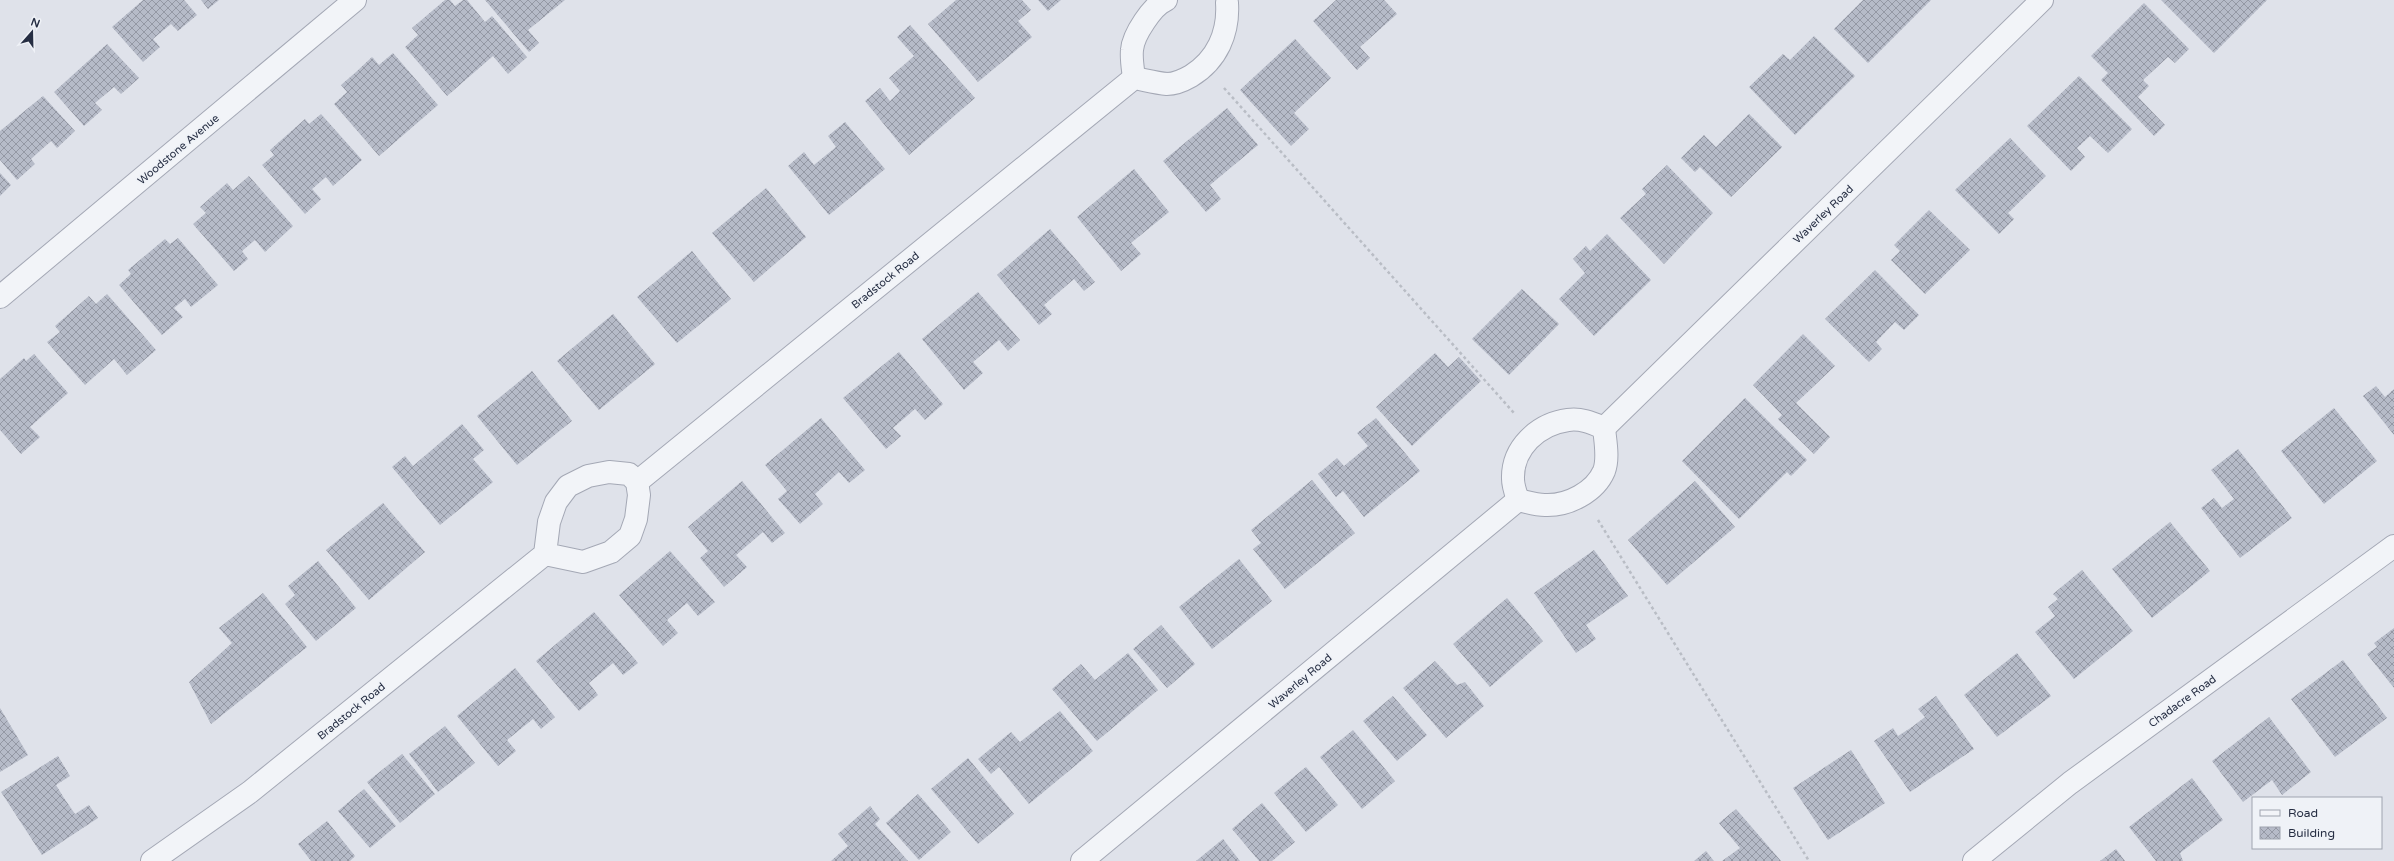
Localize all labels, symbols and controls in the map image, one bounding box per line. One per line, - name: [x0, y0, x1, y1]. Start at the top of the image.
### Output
- north arrow: [12, 12, 52, 52]
- text: N: [29, 15, 42, 31]
- street label: Woodstone Avenue: [135, 112, 222, 187]
- street label: Waverley Road: [1791, 182, 1856, 246]
- street label: Bradstock Road: [849, 249, 922, 312]
- street label: Waverley Road: [1266, 651, 1335, 712]
- street label: Chadacre Road: [2146, 673, 2219, 730]
- street label: Bradstock Road: [315, 680, 388, 743]
- legend: [2252, 797, 2382, 849]
- text: Road: [2288, 806, 2318, 820]
- text: Building: [2288, 826, 2335, 840]

